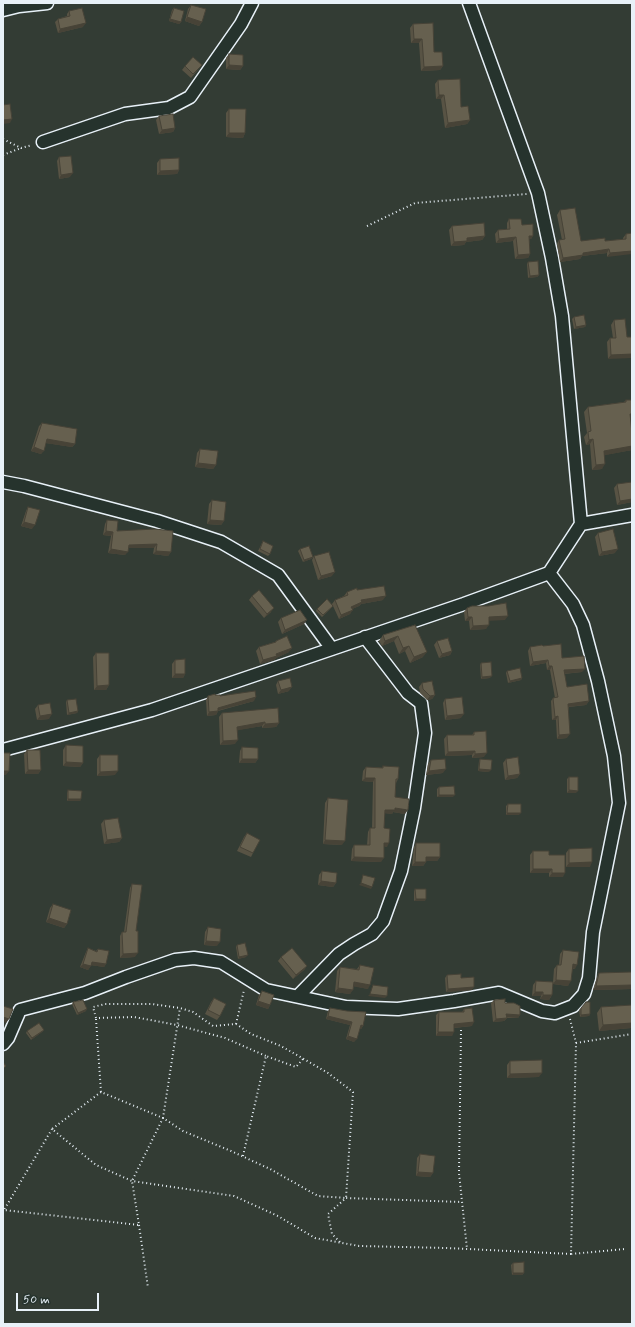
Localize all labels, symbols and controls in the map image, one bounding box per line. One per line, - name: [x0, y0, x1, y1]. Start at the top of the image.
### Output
- scale bar: [18, 1285, 101, 1311]
- text: 50 m: [23, 1292, 50, 1308]

